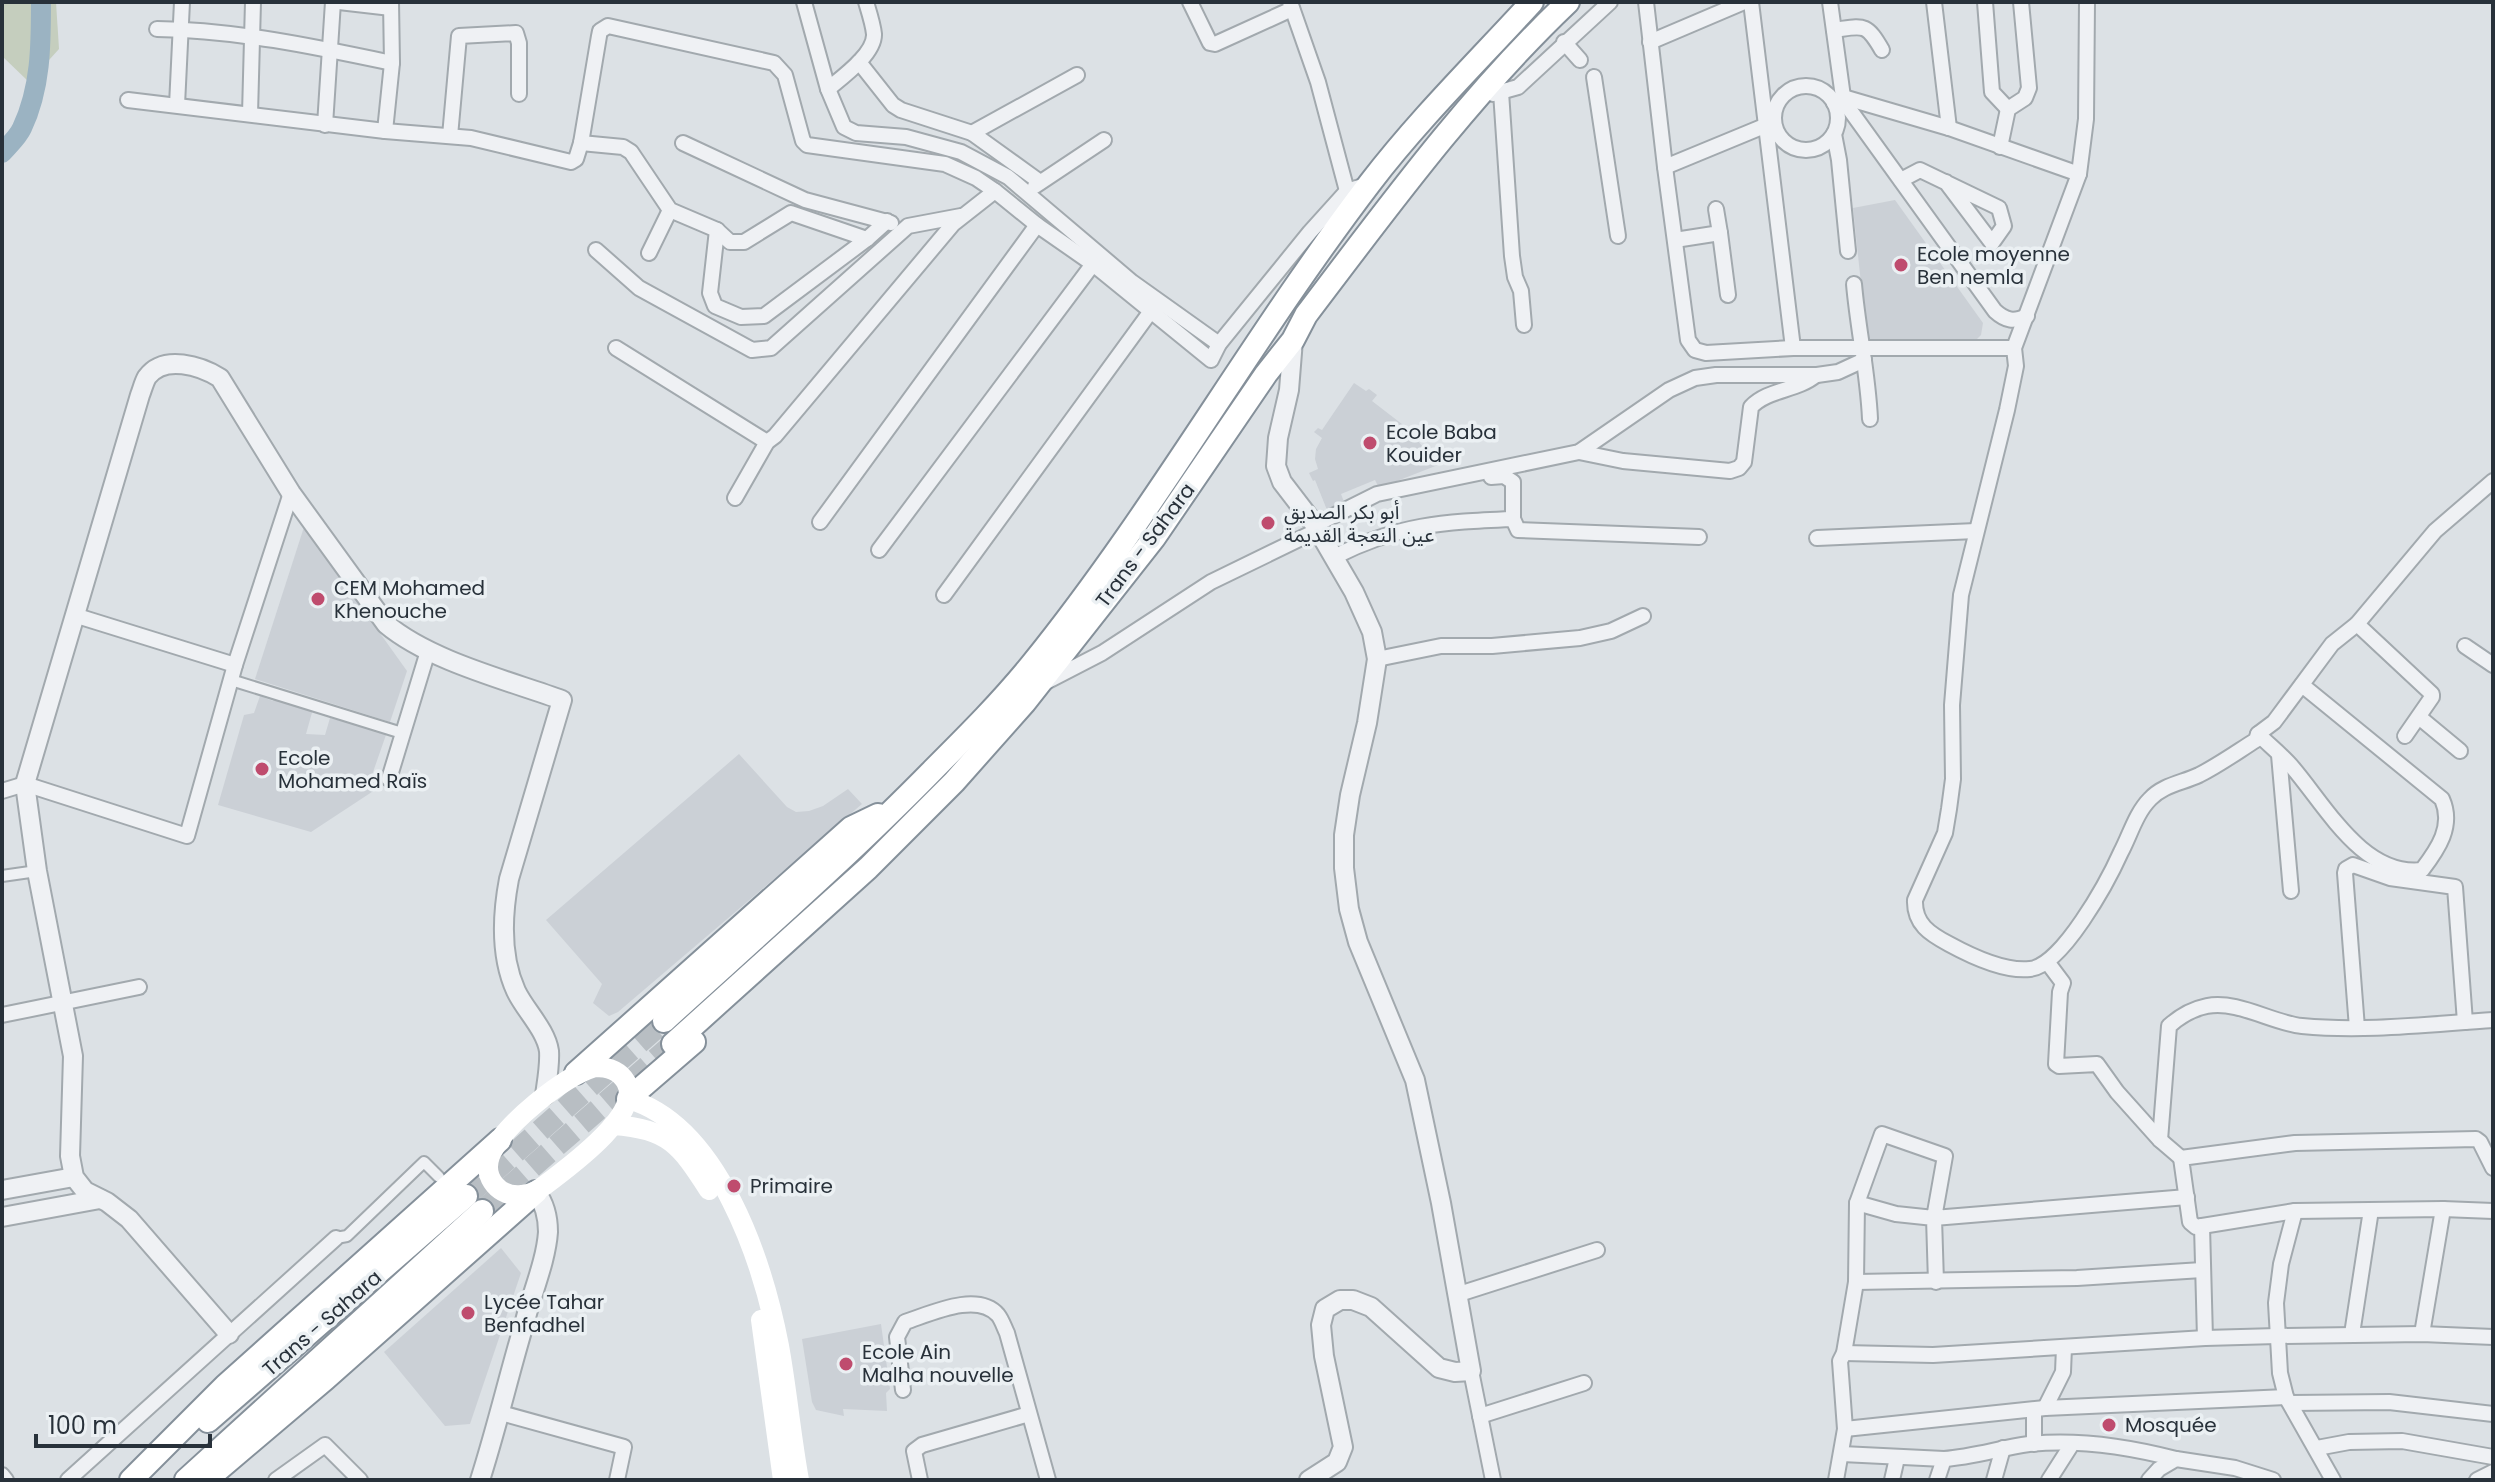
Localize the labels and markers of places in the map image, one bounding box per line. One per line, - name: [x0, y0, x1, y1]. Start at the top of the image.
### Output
- place label: Ecole moyenne Ben nemla: [1917, 240, 2070, 291]
- marker: Ecole moyenne Ben nemla: [1892, 256, 1910, 274]
- place label: Ecole Baba Kouider: [1386, 418, 1497, 469]
- marker: Ecole Baba Kouider: [1361, 434, 1379, 452]
- place label: أبو بكر الصديق عين النعجة القديمة: [1284, 498, 1434, 549]
- marker: أبو بكر الصديق عين النعجة القديمة: [1259, 514, 1277, 532]
- place label: CEM Mohamed Khenouche: [334, 574, 485, 625]
- marker: CEM Mohamed Khenouche: [309, 590, 327, 608]
- place label: Ecole Mohamed Raïs: [278, 744, 427, 795]
- marker: Ecole Mohamed Raïs: [253, 760, 271, 778]
- place label: Primaire: [750, 1172, 833, 1200]
- marker: Primaire: [725, 1177, 743, 1195]
- place label: Lycée Tahar Benfadhel: [484, 1288, 604, 1339]
- marker: Lycée Tahar Benfadhel: [459, 1304, 477, 1322]
- place label: Ecole Ain Malha nouvelle: [862, 1338, 1014, 1389]
- marker: Ecole Ain Malha nouvelle: [837, 1355, 855, 1373]
- place label: Mosquée: [2125, 1411, 2217, 1439]
- marker: Mosquée: [2100, 1416, 2118, 1434]

